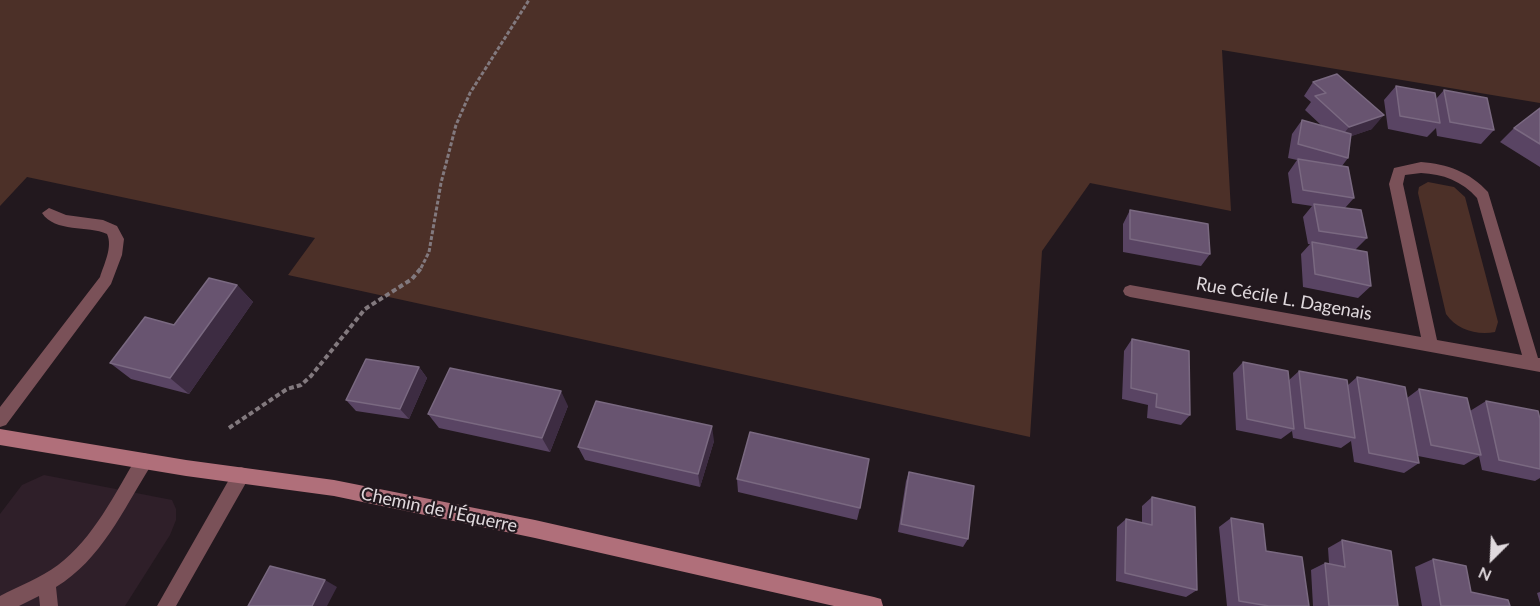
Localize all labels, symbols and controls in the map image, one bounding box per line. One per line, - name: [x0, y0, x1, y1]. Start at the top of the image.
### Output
- street label: Rue Cécile L. Dagenais: [1194, 273, 1374, 325]
- street label: Chemin de l'Équerre: [359, 483, 519, 537]
- north arrow: [1462, 528, 1522, 588]
- text: N: [1475, 564, 1494, 586]

